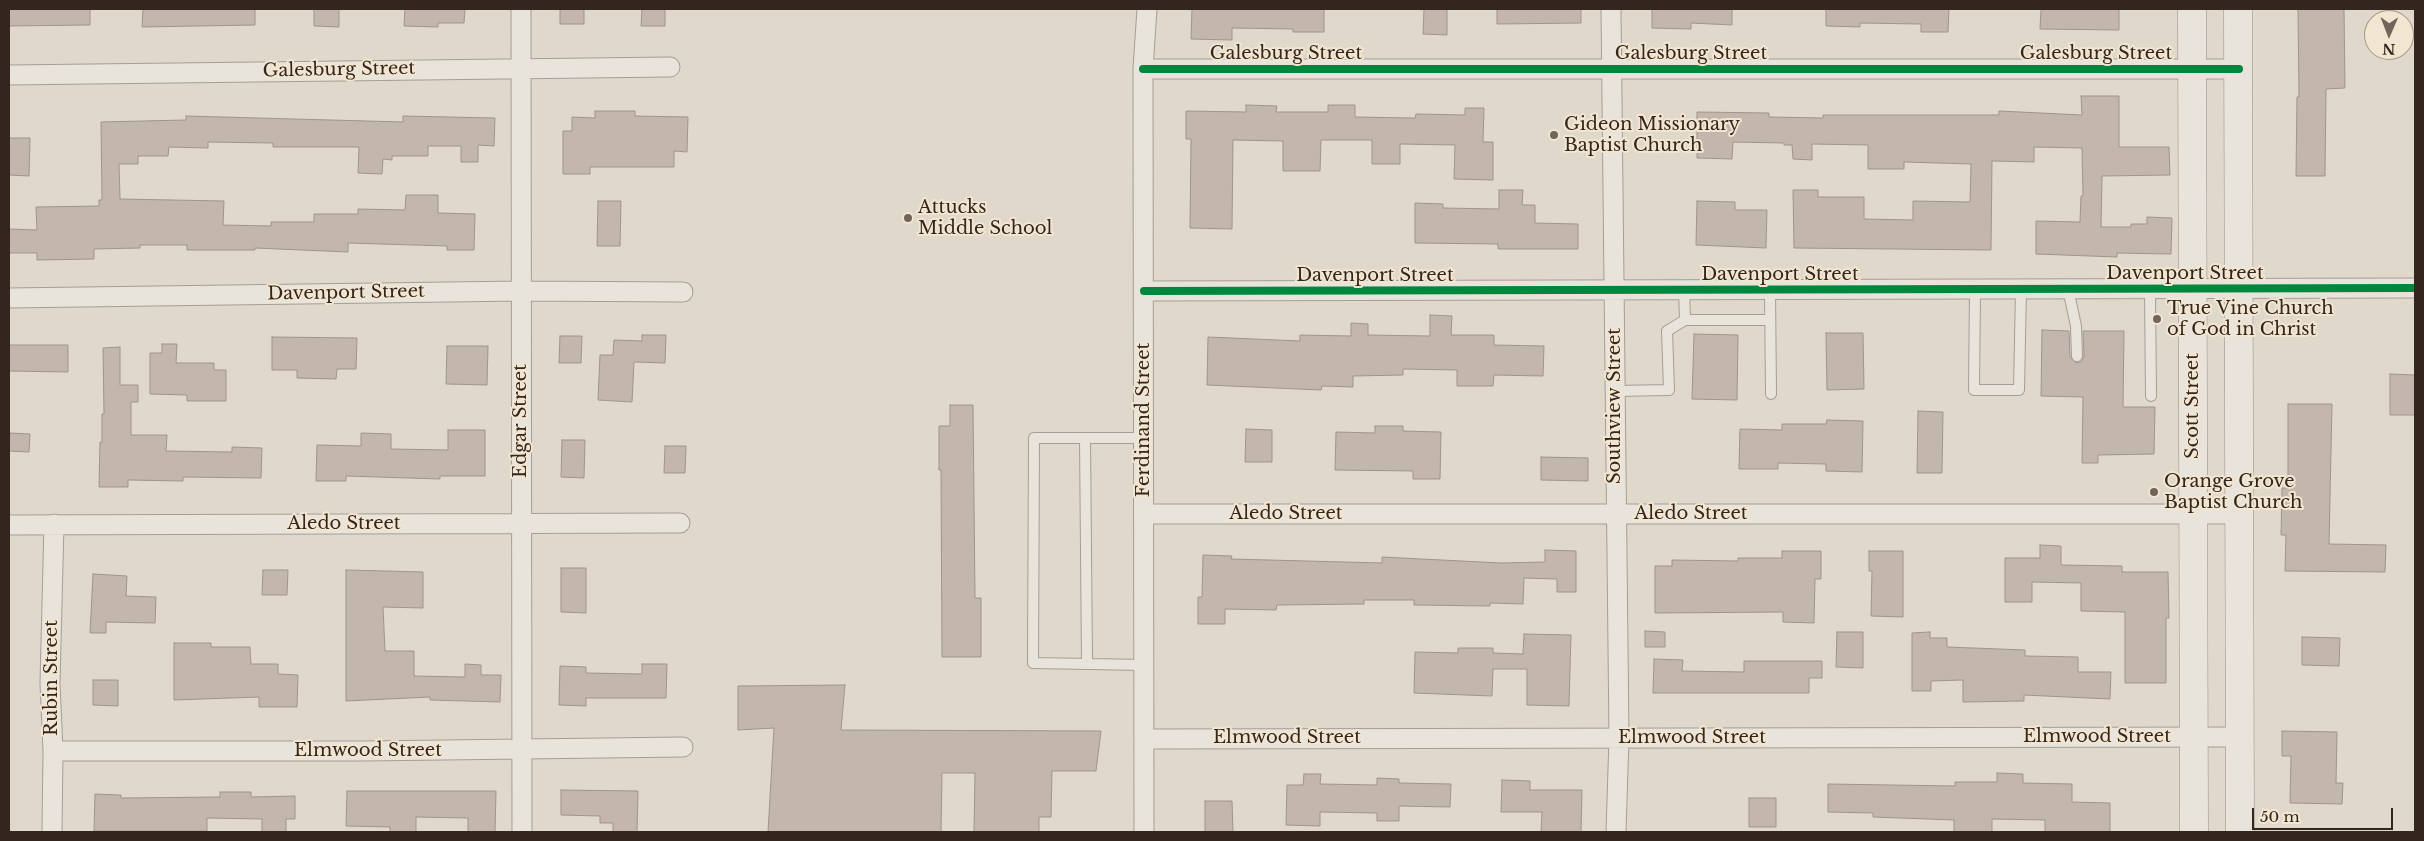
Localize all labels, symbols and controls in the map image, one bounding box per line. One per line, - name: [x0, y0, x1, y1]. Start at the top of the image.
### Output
- north arrow: [2364, 10, 2414, 60]
- text: N: [2382, 40, 2396, 58]
- street label: Galesburg Street: [1210, 43, 1362, 65]
- street label: Galesburg Street: [1615, 43, 1767, 65]
- street label: Galesburg Street: [2020, 43, 2172, 65]
- street label: Galesburg Street: [263, 58, 415, 82]
- place label: Gideon Missionary Baptist Church: [1564, 114, 1740, 156]
- marker: Gideon Missionary Baptist Church: [1548, 129, 1560, 141]
- place label: Attucks Middle School: [918, 197, 1052, 240]
- marker: Attucks Middle School: [902, 212, 914, 224]
- street label: Davenport Street: [2106, 263, 2264, 285]
- street label: Davenport Street: [1701, 264, 1859, 286]
- street label: Davenport Street: [1296, 265, 1454, 287]
- street label: Davenport Street: [267, 281, 425, 305]
- place label: True Vine Church of God in Christ: [2167, 298, 2334, 340]
- marker: True Vine Church of God in Christ: [2151, 313, 2163, 325]
- street label: Southview Street: [1604, 328, 1626, 484]
- street label: Ferdinand Street: [1133, 343, 1155, 497]
- street label: Scott Street: [2182, 353, 2204, 459]
- street label: Edgar Street: [510, 364, 532, 478]
- place label: Orange Grove Baptist Church: [2164, 471, 2302, 514]
- marker: Orange Grove Baptist Church: [2148, 486, 2160, 498]
- street label: Aledo Street: [1229, 503, 1343, 525]
- street label: Aledo Street: [1634, 503, 1748, 525]
- street label: Aledo Street: [287, 513, 401, 535]
- street label: Rubin Street: [41, 620, 63, 736]
- street label: Elmwood Street: [2023, 726, 2171, 748]
- street label: Elmwood Street: [1213, 727, 1361, 749]
- street label: Elmwood Street: [1618, 727, 1766, 749]
- street label: Elmwood Street: [294, 740, 442, 762]
- scale bar: [2254, 798, 2395, 830]
- text: 50 m: [2260, 807, 2300, 826]

